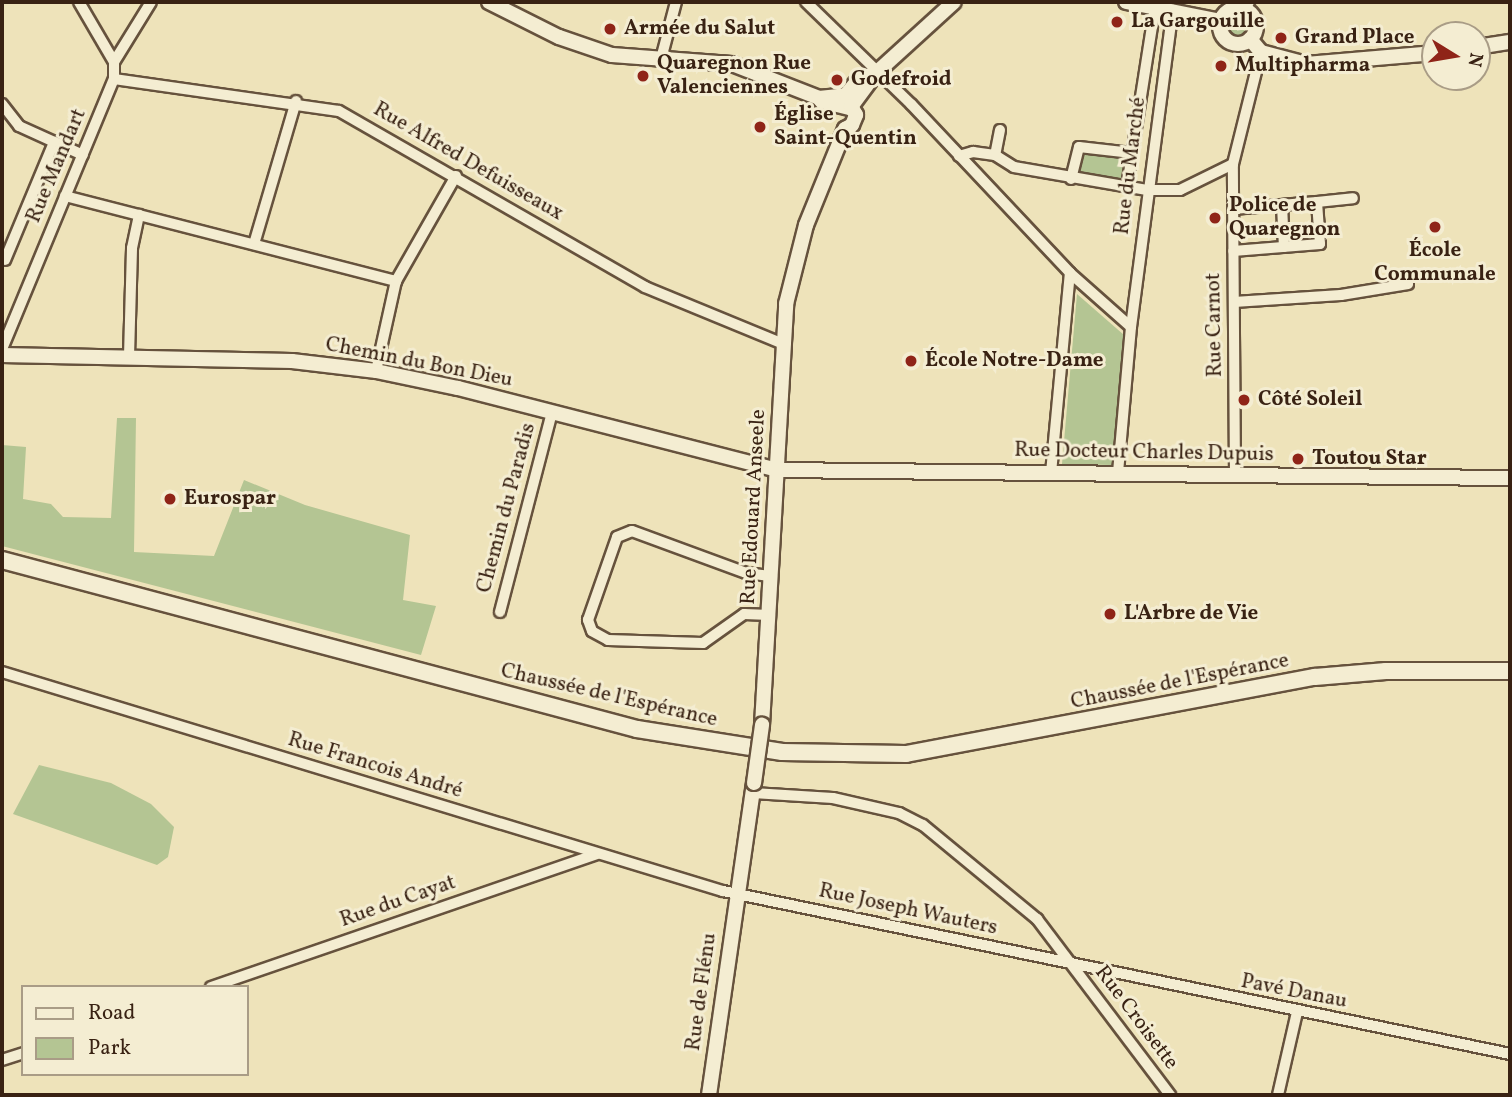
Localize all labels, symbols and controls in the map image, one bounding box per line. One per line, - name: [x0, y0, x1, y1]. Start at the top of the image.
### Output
- place label: La Gargouille: [1131, 9, 1265, 35]
- marker: La Gargouille: [1109, 14, 1125, 30]
- place label: Armée du Salut: [624, 16, 775, 42]
- marker: Armée du Salut: [602, 21, 618, 37]
- north arrow: [1421, 21, 1491, 91]
- place label: Grand Place: [1295, 25, 1414, 51]
- marker: Grand Place: [1273, 30, 1289, 46]
- text: N: [1461, 50, 1489, 69]
- place label: Quaregnon Rue Valenciennes: [657, 51, 811, 101]
- place label: Multipharma: [1235, 53, 1370, 79]
- marker: Multipharma: [1213, 58, 1229, 74]
- place label: Godefroid: [851, 67, 952, 93]
- marker: Quaregnon Rue Valenciennes: [635, 68, 651, 84]
- marker: Godefroid: [829, 72, 845, 88]
- street label: Rue du Marché: [1110, 96, 1152, 236]
- street label: Rue Alfred Defuisseaux: [369, 97, 567, 227]
- place label: Église Saint-Quentin: [774, 102, 917, 152]
- street label: Rue Mandart: [22, 105, 92, 227]
- marker: Église Saint-Quentin: [752, 119, 768, 135]
- place label: Police de Quaregnon: [1229, 193, 1340, 243]
- marker: Police de Quaregnon: [1207, 210, 1223, 226]
- marker: École Communale: [1427, 219, 1443, 235]
- place label: École Communale: [1374, 238, 1496, 288]
- street label: Rue Carnot: [1201, 273, 1229, 377]
- street label: Chemin du Bon Dieu: [323, 332, 515, 394]
- place label: École Notre-Dame: [925, 348, 1104, 374]
- marker: École Notre-Dame: [903, 353, 919, 369]
- place label: Côté Soleil: [1258, 387, 1362, 413]
- marker: Côté Soleil: [1236, 392, 1252, 408]
- street label: Rue Edouard Anseele: [736, 409, 772, 605]
- street label: Chemin du Paradis: [472, 420, 542, 596]
- street label: Rue Docteur Charles Dupuis: [1014, 438, 1274, 468]
- place label: Toutou Star: [1312, 446, 1427, 472]
- marker: Toutou Star: [1290, 451, 1306, 467]
- place label: Eurospar: [184, 486, 276, 512]
- marker: Eurospar: [162, 491, 178, 507]
- place label: L'Arbre de Vie: [1124, 601, 1259, 627]
- marker: L'Arbre de Vie: [1102, 606, 1118, 622]
- street label: Chaussée de l'Espérance: [1069, 648, 1291, 716]
- street label: Chaussée de l'Espérance: [498, 659, 720, 733]
- street label: Rue Francois André: [285, 727, 465, 805]
- street label: Rue du Cayat: [337, 870, 459, 934]
- street label: Rue Joseph Wauters: [816, 879, 1000, 941]
- street label: Rue de Flénu: [681, 931, 723, 1053]
- street label: Rue Croisette: [1089, 961, 1183, 1075]
- street label: Pavé Danau: [1239, 969, 1349, 1015]
- legend: [21, 985, 248, 1076]
- text: Road: [88, 999, 135, 1028]
- text: Park: [88, 1034, 131, 1063]

